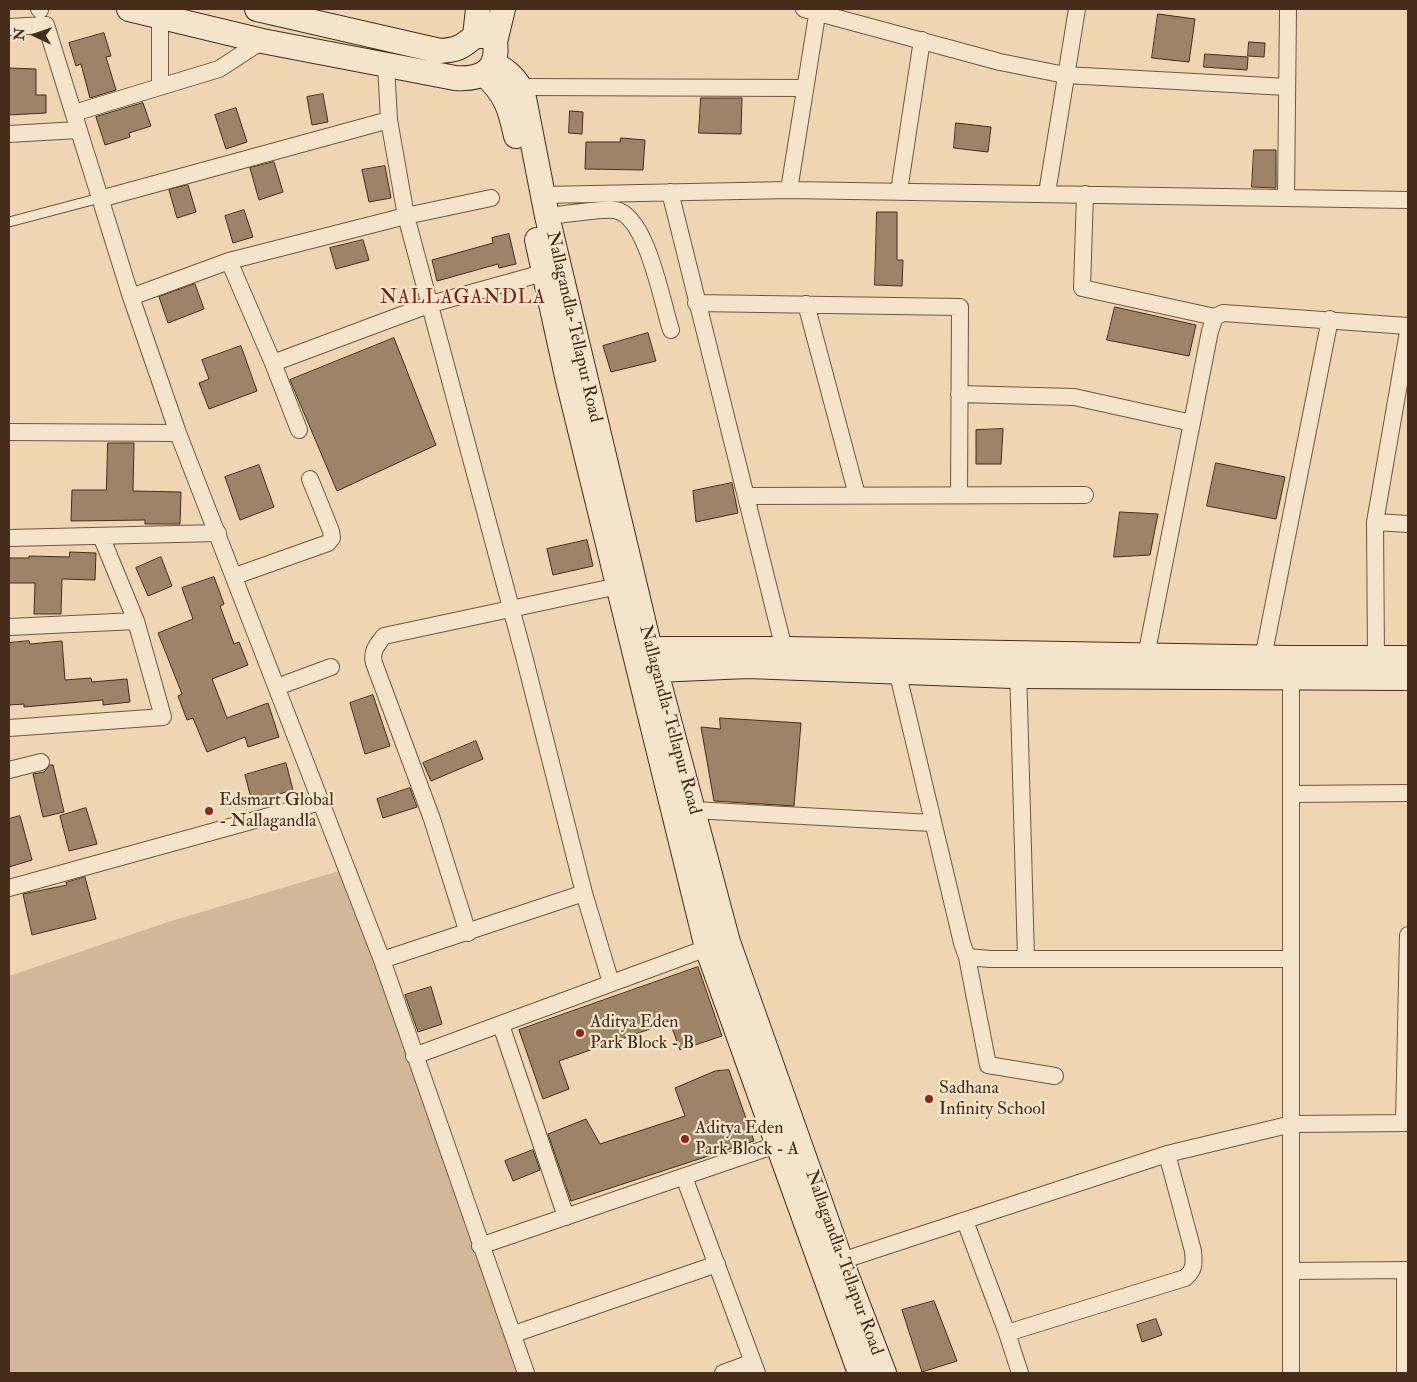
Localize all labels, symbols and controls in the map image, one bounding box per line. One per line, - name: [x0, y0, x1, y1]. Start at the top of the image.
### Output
- north arrow: [10, 10, 60, 60]
- text: N: [11, 27, 28, 41]
- street label: Nallagandla-Tellapur Road: [540, 229, 606, 425]
- district label: NALLAGANDLA: [379, 288, 547, 310]
- street label: Nallagandla-Tellapur Road: [633, 623, 705, 817]
- place label: Edsmart Global - Nallagandla: [219, 790, 334, 832]
- marker: Edsmart Global - Nallagandla: [203, 805, 215, 817]
- place label: Aditya Eden Park Block - B: [590, 1012, 694, 1054]
- marker: Aditya Eden Park Block - B: [574, 1027, 586, 1039]
- place label: Sadhana Infinity School: [939, 1078, 1046, 1120]
- marker: Sadhana Infinity School: [923, 1093, 935, 1105]
- place label: Aditya Eden Park Block - A: [695, 1118, 799, 1160]
- marker: Aditya Eden Park Block - A: [679, 1133, 691, 1145]
- street label: Nallagandla-Tellapur Road: [799, 1167, 887, 1359]

